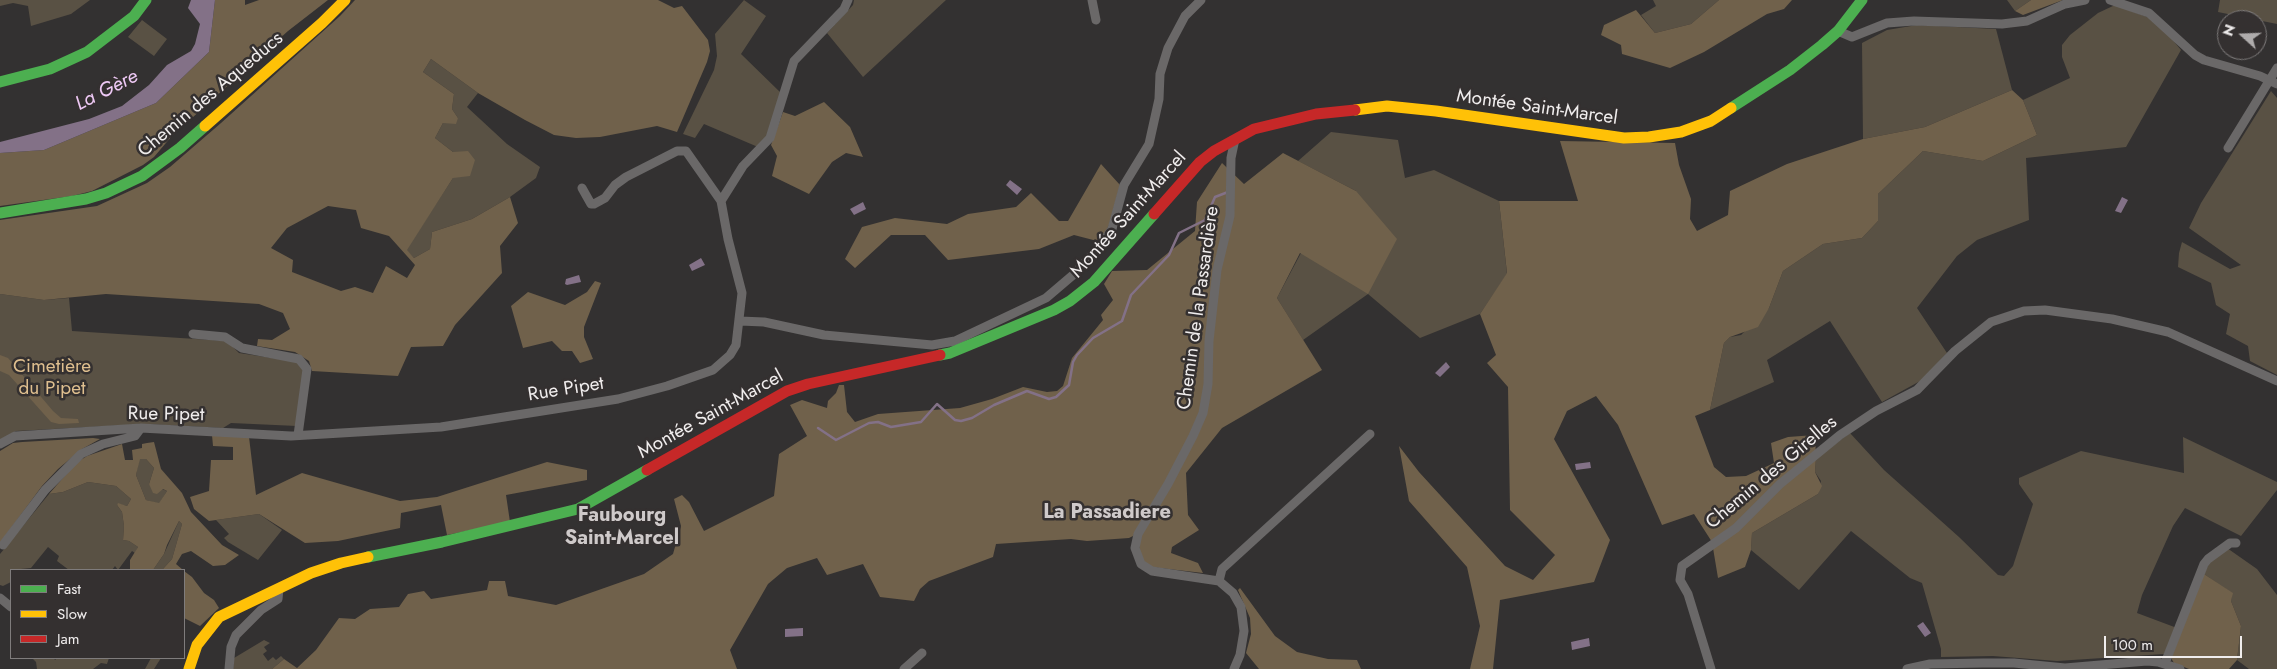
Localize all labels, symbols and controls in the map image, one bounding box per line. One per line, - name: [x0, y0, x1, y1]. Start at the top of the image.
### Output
- north arrow: [2217, 10, 2267, 60]
- text: N: [2218, 22, 2240, 39]
- street label: Chemin des Aqueducs: [134, 27, 288, 163]
- water label: La Gère: [72, 65, 142, 117]
- street label: Montée Saint-Marcel: [1455, 85, 1619, 131]
- street label: Montée Saint-Marcel: [1066, 147, 1192, 283]
- street label: Chemin de la Passardière: [1173, 205, 1225, 411]
- park label: Cimetière du Pipet: [13, 356, 91, 400]
- street label: Montée Saint-Marcel: [634, 366, 788, 464]
- street label: Rue Pipet: [526, 373, 606, 407]
- street label: Rue Pipet: [127, 403, 205, 427]
- street label: Chemin des Girelles: [1702, 412, 1842, 534]
- district label: La Passadiere: [1043, 501, 1171, 525]
- district label: Faubourg Saint-Marcel: [565, 504, 679, 551]
- legend: [10, 569, 185, 659]
- text: Fast: [57, 578, 81, 600]
- text: Slow: [57, 603, 87, 625]
- scale bar: [2107, 626, 2244, 658]
- text: Jam: [57, 628, 80, 650]
- text: 100 m: [2112, 634, 2153, 656]

